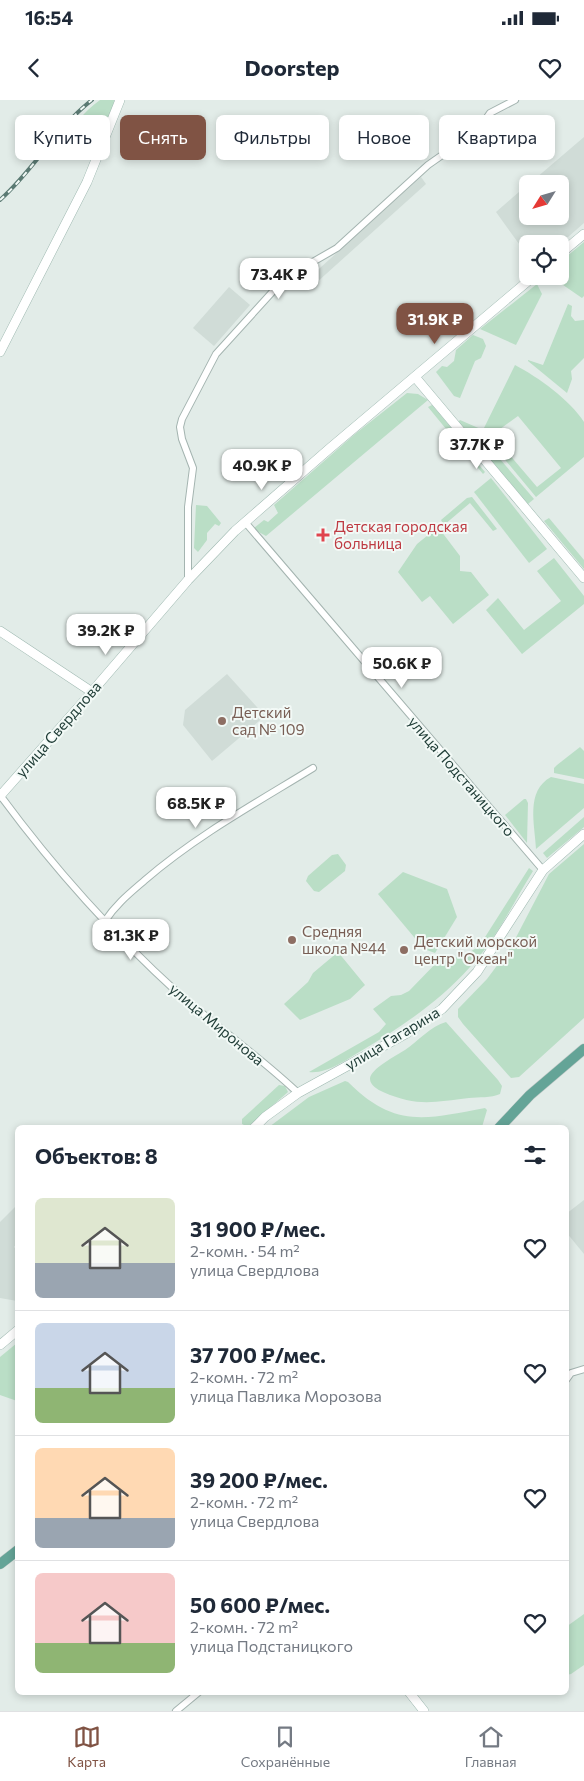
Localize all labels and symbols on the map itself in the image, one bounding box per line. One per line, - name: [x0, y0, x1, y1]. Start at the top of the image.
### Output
- north arrow: [519, 175, 569, 225]
- pin: 73.4K ₽: [233, 258, 325, 300]
- pin: 31.9K ₽: [389, 302, 481, 345]
- pin: 37.7K ₽: [431, 428, 523, 470]
- pin: 40.9K ₽: [216, 448, 308, 491]
- place label: Детская городская больница: [334, 517, 468, 552]
- marker: Детская городская больница: [316, 528, 330, 542]
- pin: 39.2K ₽: [60, 614, 152, 656]
- pin: 50.6K ₽: [356, 646, 448, 689]
- street label: улица Свердлова: [11, 677, 105, 781]
- place label: Детский сад № 109: [232, 703, 305, 738]
- street label: улица Подстаницкого: [405, 712, 519, 840]
- marker: Детский сад № 109: [216, 715, 228, 727]
- pin: 68.5K ₽: [150, 786, 242, 829]
- pin: 81.3K ₽: [85, 918, 177, 961]
- place label: Средняя школа №44: [302, 922, 386, 957]
- place label: Детский морской центр "Океан": [414, 932, 537, 967]
- marker: Средняя школа №44: [286, 934, 298, 946]
- marker: Детский морской центр "Океан": [398, 944, 410, 956]
- street label: улица Миронова: [166, 979, 268, 1069]
- street label: улица Гагарина: [342, 1003, 442, 1073]

